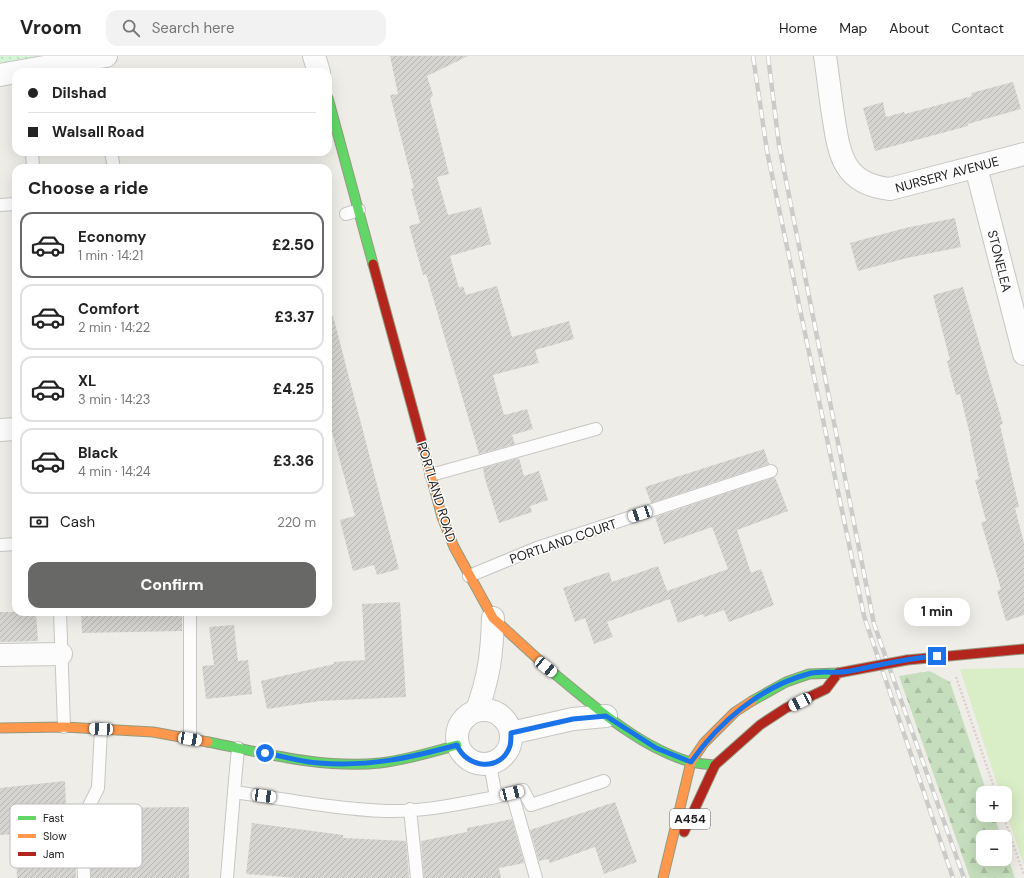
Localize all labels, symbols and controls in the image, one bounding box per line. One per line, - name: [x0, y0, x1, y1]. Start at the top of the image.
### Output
- search box: [106, 10, 386, 46]
- text: Vroom: [20, 15, 82, 40]
- icon: search: [120, 17, 142, 39]
- text: Search here: [152, 18, 234, 38]
- text: Home: [779, 19, 817, 37]
- text: Map: [839, 19, 867, 37]
- text: About: [889, 19, 929, 37]
- text: Contact: [951, 19, 1004, 37]
- text: Dilshad: [52, 83, 107, 103]
- text: Walsall Road: [52, 122, 144, 142]
- street label: NURSERY AVENUE: [893, 152, 1001, 197]
- text: Choose a ride: [28, 176, 149, 200]
- icon: car: [30, 227, 66, 263]
- text: Economy: [78, 227, 146, 247]
- street label: STONELEA: [984, 228, 1016, 294]
- text: £2.50: [272, 235, 314, 255]
- text: 1 min · 14:21: [78, 247, 143, 264]
- icon: car: [30, 299, 66, 335]
- text: Comfort: [78, 299, 139, 319]
- text: £3.37: [275, 307, 314, 327]
- text: 2 min · 14:22: [78, 319, 150, 336]
- icon: car: [30, 371, 66, 407]
- text: XL: [78, 371, 96, 391]
- text: £4.25: [273, 379, 314, 399]
- text: 3 min · 14:23: [78, 391, 151, 408]
- street label: PORTLAND ROAD: [413, 440, 460, 545]
- icon: car: [30, 443, 66, 479]
- text: Black: [78, 443, 118, 463]
- text: £3.36: [273, 451, 314, 471]
- text: 4 min · 14:24: [78, 463, 151, 480]
- car: [627, 505, 653, 523]
- icon: cash: [28, 511, 50, 533]
- text: Cash: [60, 512, 95, 532]
- text: 220 m: [277, 514, 316, 531]
- street label: PORTLAND COURT: [507, 515, 619, 568]
- button: Confirm: [28, 562, 316, 608]
- callout: 1 min: [904, 598, 970, 626]
- text: 1 min: [921, 603, 953, 620]
- route end: [928, 647, 946, 665]
- car: [533, 655, 559, 679]
- car: [787, 691, 813, 713]
- car: [89, 722, 113, 736]
- car: [177, 731, 203, 747]
- route start: [256, 744, 274, 762]
- car: [499, 784, 525, 802]
- map controls: [976, 786, 1012, 866]
- button: +: [976, 786, 1012, 822]
- car: [251, 788, 277, 804]
- legend: [10, 804, 142, 868]
- road number: A454: [670, 809, 710, 829]
- text: Fast: [43, 811, 64, 825]
- text: Slow: [43, 829, 67, 843]
- button: −: [976, 830, 1012, 866]
- text: Jam: [43, 847, 64, 861]

